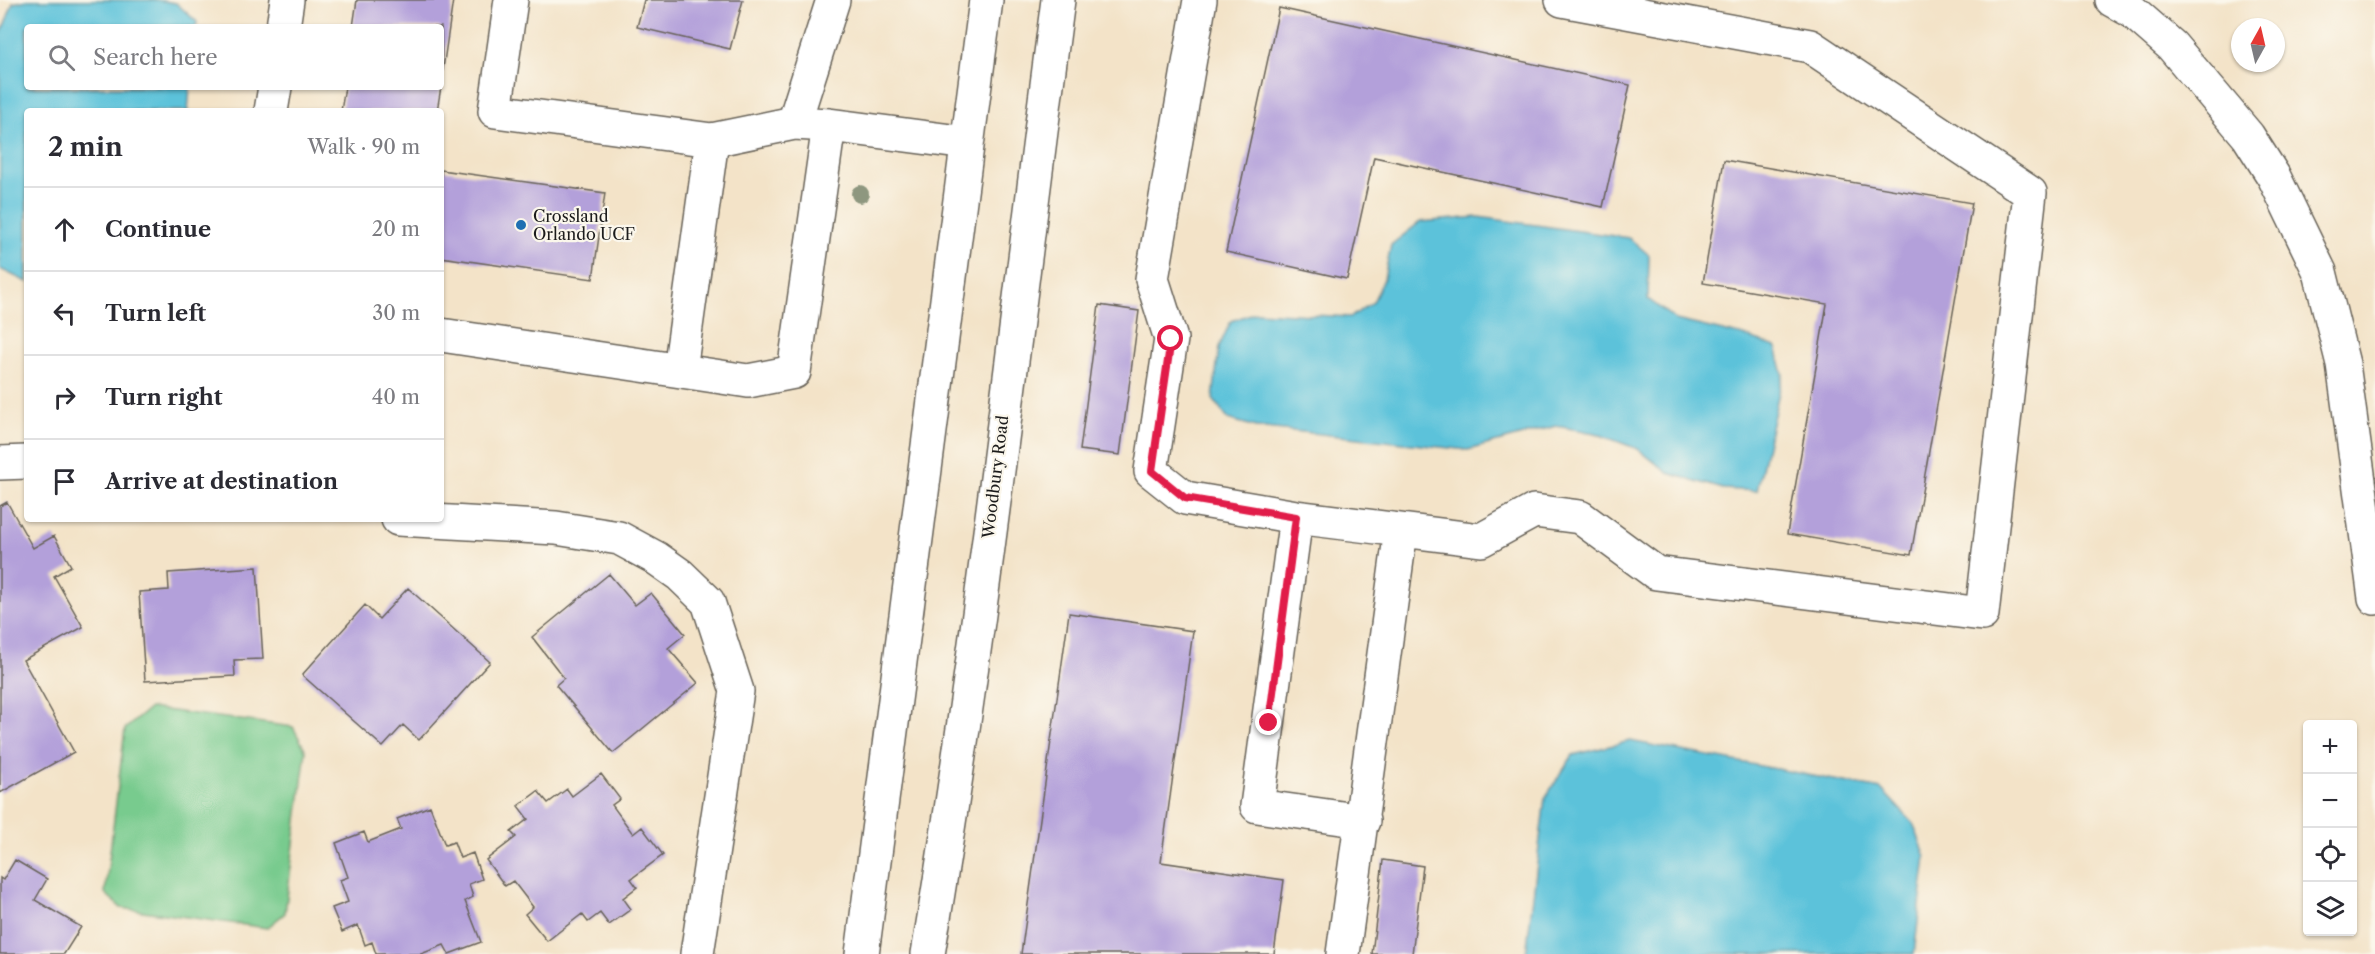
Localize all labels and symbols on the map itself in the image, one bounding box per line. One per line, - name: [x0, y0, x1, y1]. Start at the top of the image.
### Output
- north arrow: [2231, 18, 2285, 72]
- place label: Crossland Orlando UCF: [533, 206, 635, 244]
- marker: Crossland Orlando UCF: [514, 218, 528, 232]
- route start: [1157, 325, 1183, 351]
- street label: Woodbury Road: [977, 414, 1013, 541]
- route end: [1255, 709, 1281, 735]

